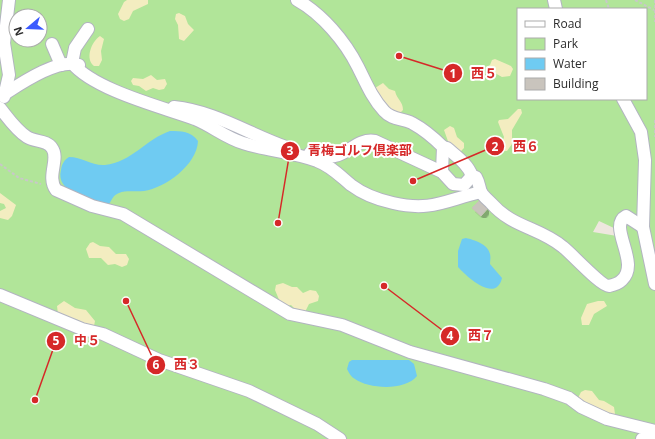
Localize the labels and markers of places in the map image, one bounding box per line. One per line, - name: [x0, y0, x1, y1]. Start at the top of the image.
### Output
- callout: 西５: [443, 61, 505, 86]
- callout: 西６: [485, 134, 547, 159]
- callout: 青梅ゴルフ倶楽部: [280, 138, 420, 163]
- callout: 西７: [440, 323, 502, 348]
- callout: 中５: [46, 328, 108, 353]
- callout: 西３: [146, 352, 208, 377]

